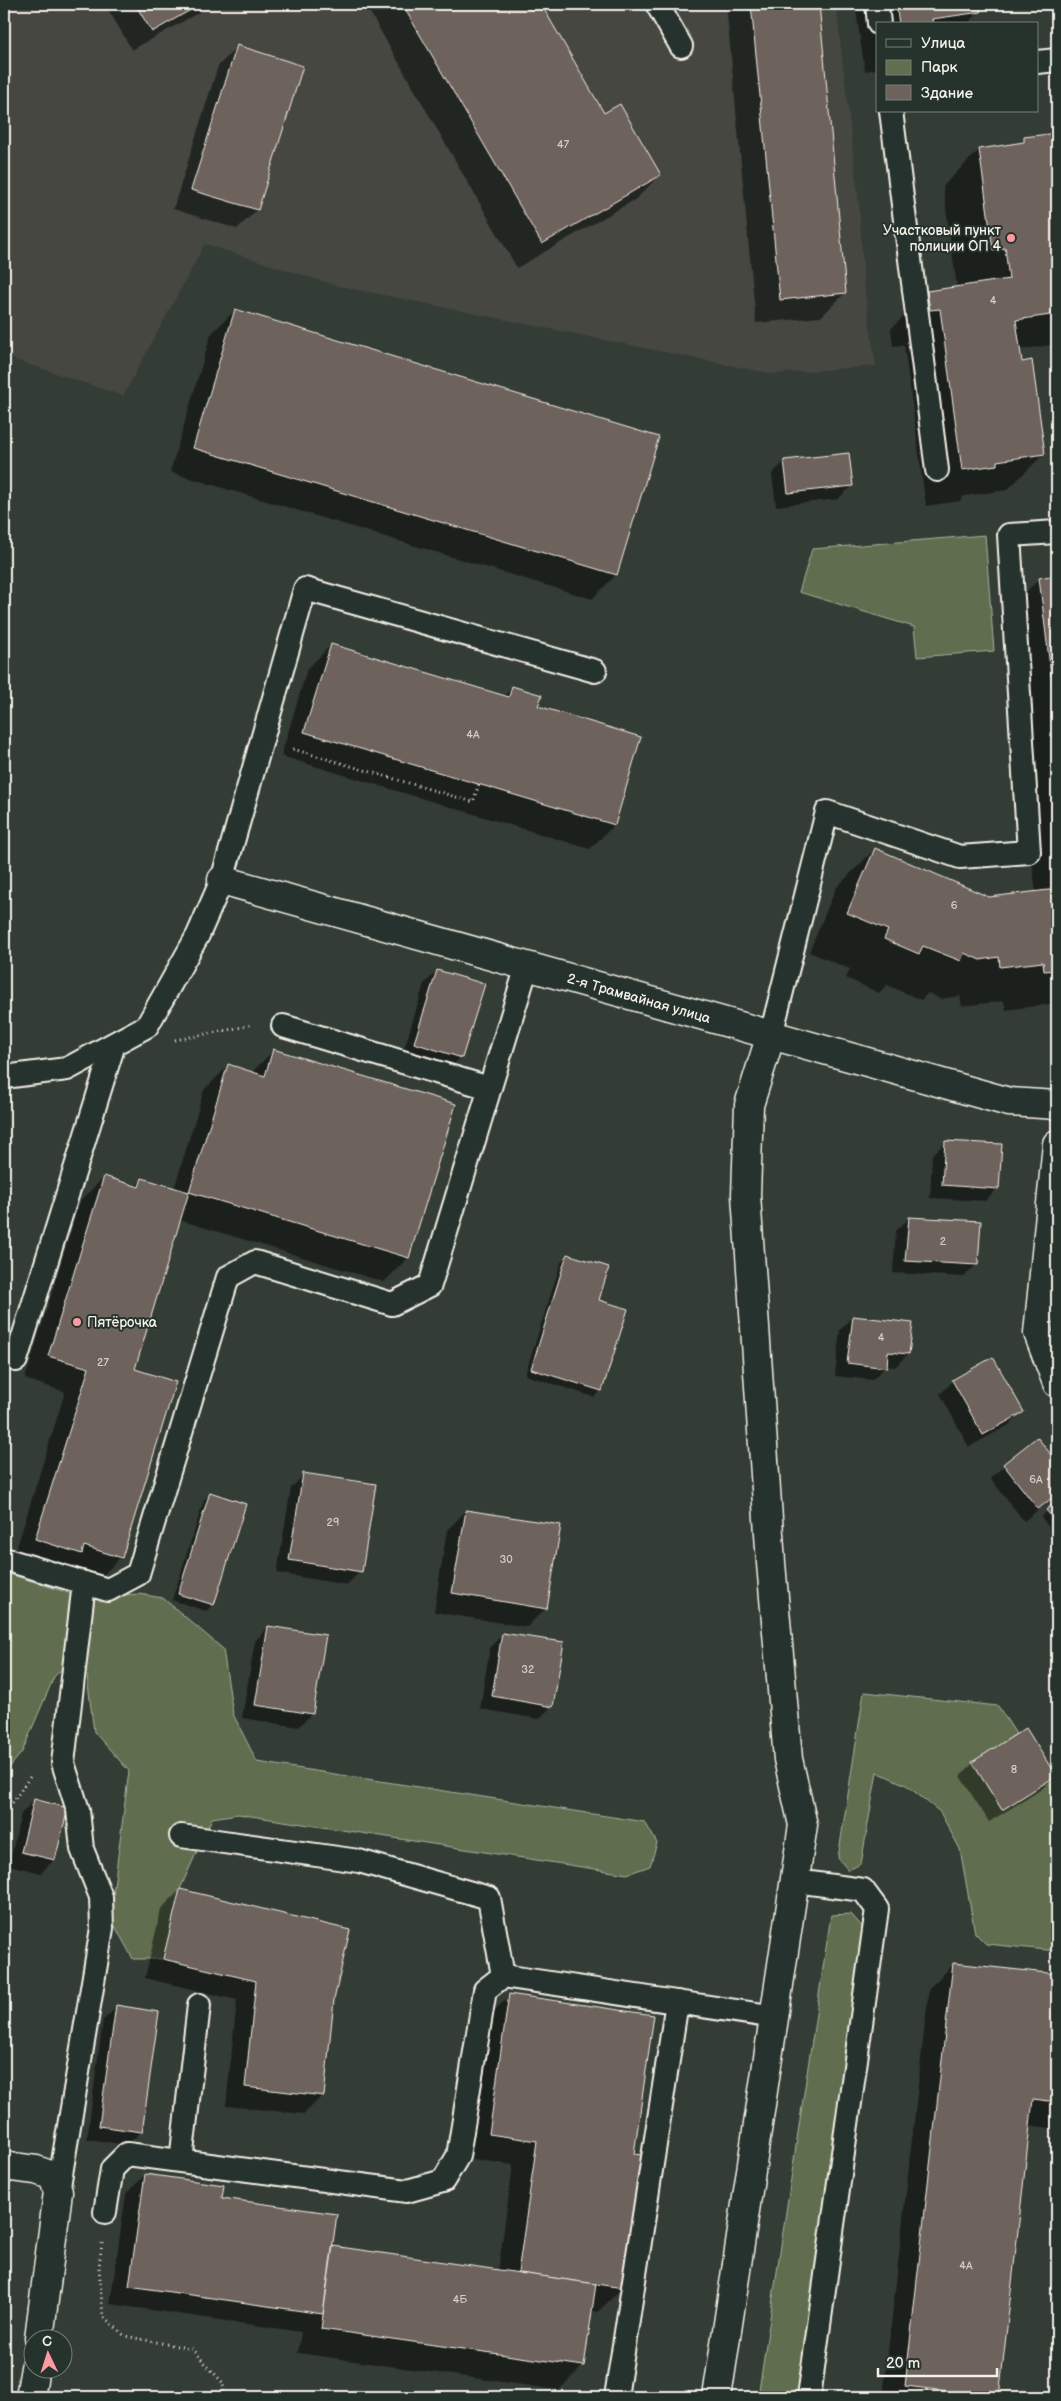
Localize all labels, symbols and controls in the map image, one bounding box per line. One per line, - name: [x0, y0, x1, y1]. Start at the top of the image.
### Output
- legend: [876, 22, 1038, 112]
- text: Улица: [921, 34, 966, 53]
- text: Парк: [921, 58, 958, 77]
- text: Здание: [921, 84, 973, 103]
- house number: 47: [557, 138, 570, 151]
- place label: Участковый пункт полиции ОП 4: [883, 222, 1001, 255]
- marker: Участковый пункт полиции ОП 4: [1005, 232, 1017, 244]
- house number: 4: [990, 294, 997, 307]
- house number: 4А: [466, 728, 480, 741]
- house number: 6: [951, 899, 958, 912]
- street label: 2-я Трамвайная улица: [565, 970, 713, 1027]
- house number: 2: [940, 1235, 947, 1248]
- place label: Пятёрочка: [87, 1314, 158, 1331]
- marker: Пятёрочка: [71, 1316, 83, 1328]
- house number: 4: [878, 1331, 885, 1344]
- house number: 27: [97, 1356, 110, 1369]
- house number: 6А: [1029, 1473, 1043, 1486]
- house number: 29: [327, 1516, 339, 1529]
- house number: 30: [499, 1553, 513, 1566]
- house number: 32: [521, 1663, 535, 1676]
- house number: 8: [1011, 1763, 1017, 1776]
- house number: 4А: [959, 2259, 973, 2272]
- house number: 4Б: [453, 2293, 468, 2306]
- north arrow: [22, 2328, 72, 2378]
- text: С: [42, 2333, 53, 2350]
- scale bar: [878, 2346, 997, 2378]
- text: 20 m: [886, 2354, 920, 2373]

